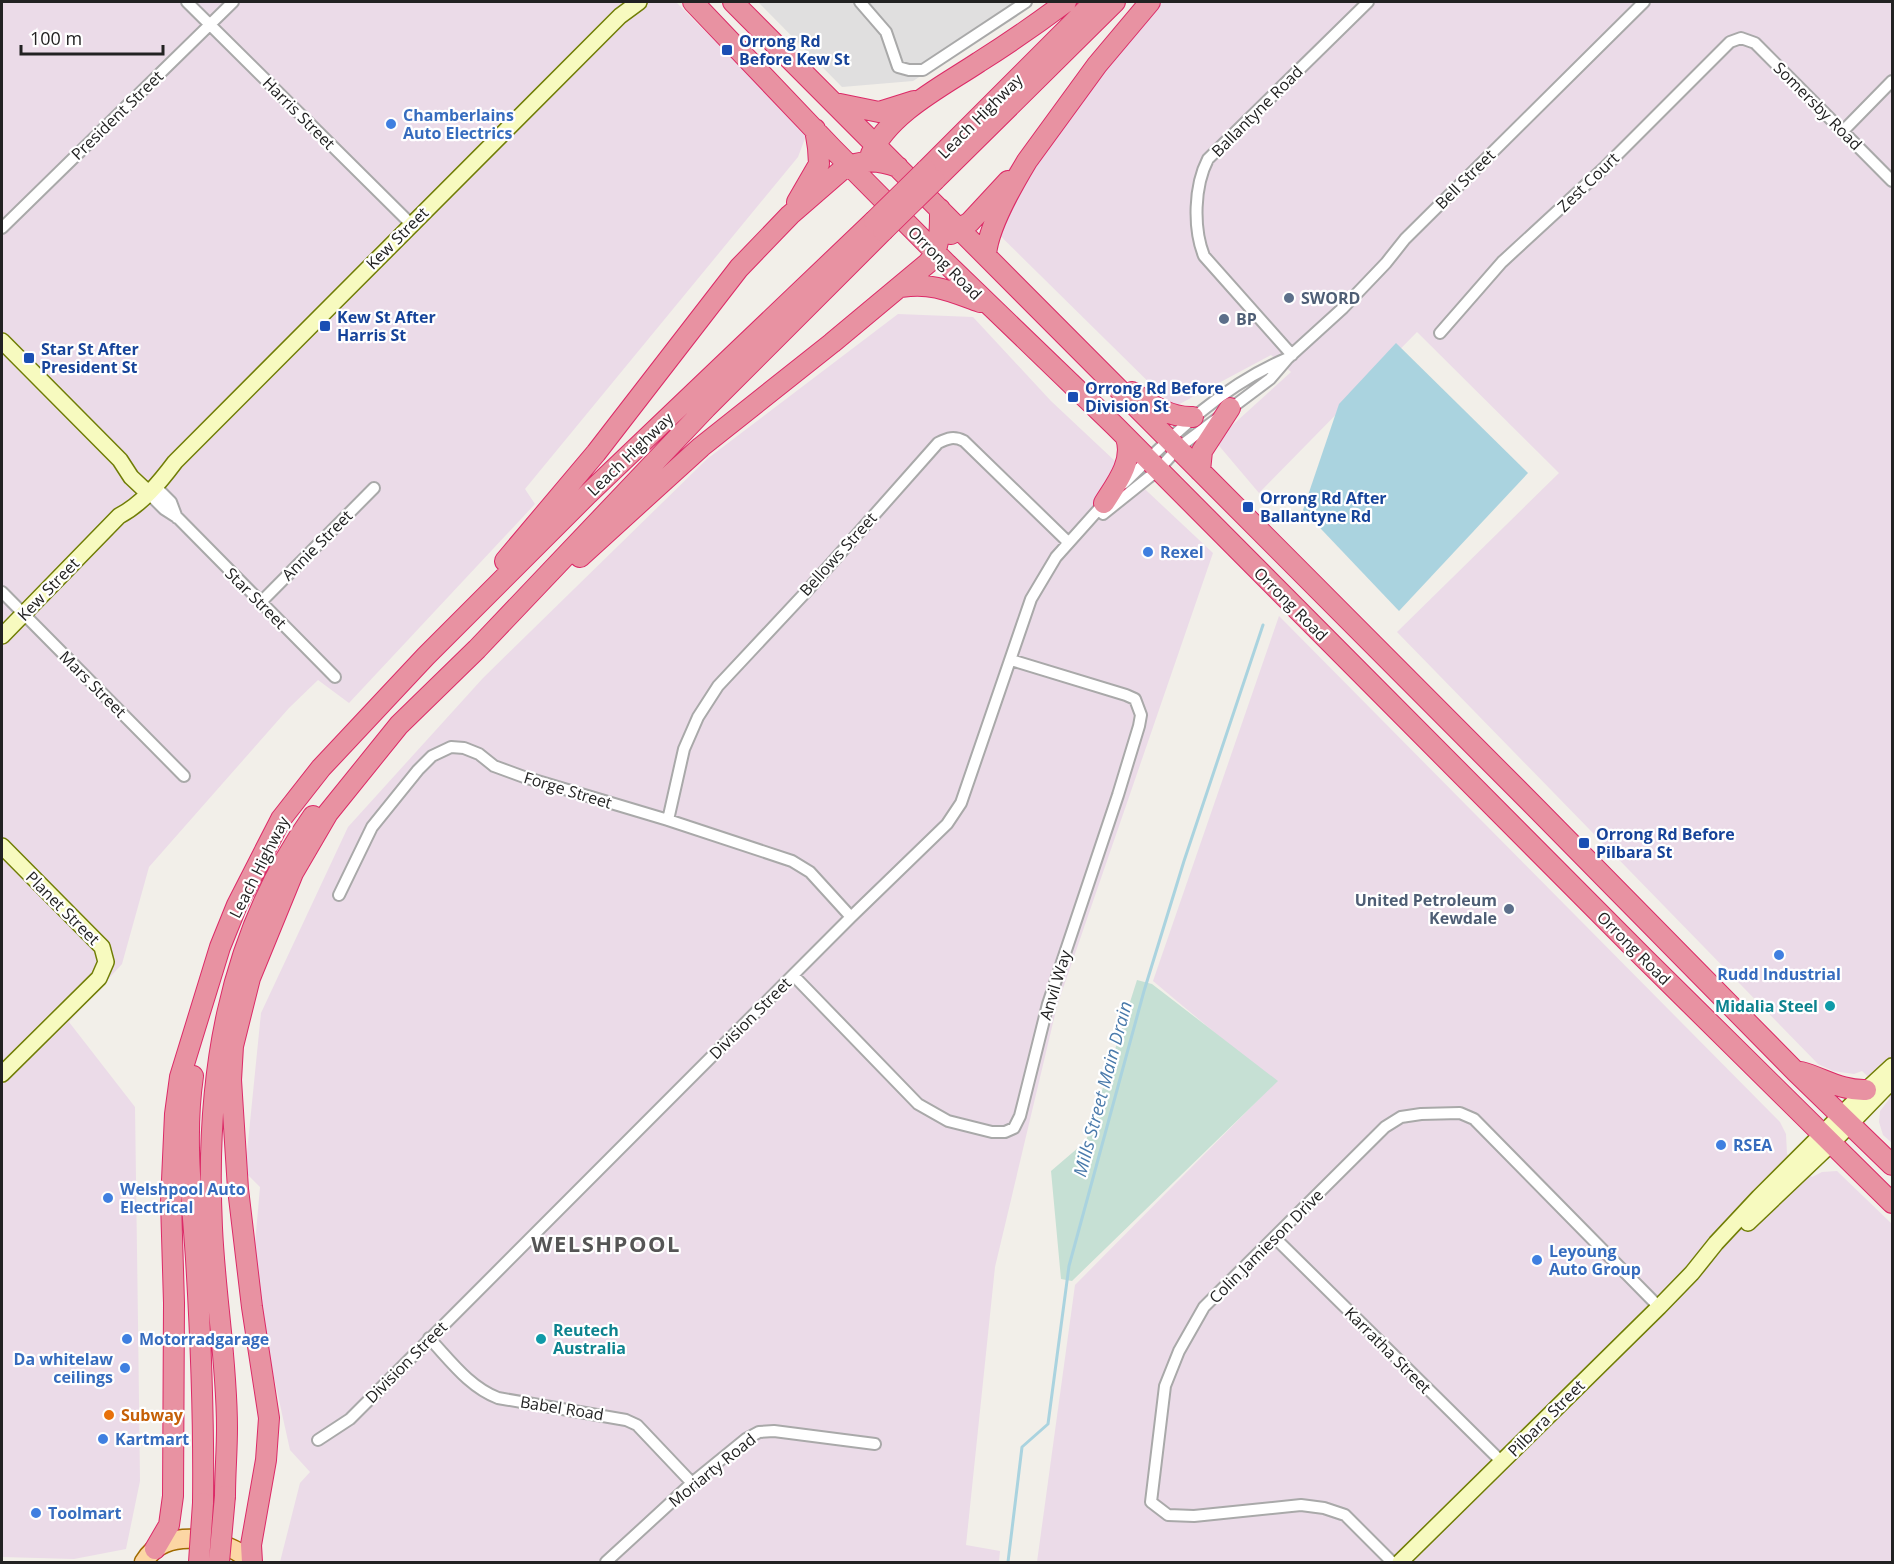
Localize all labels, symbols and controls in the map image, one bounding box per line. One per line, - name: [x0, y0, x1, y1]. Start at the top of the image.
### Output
- scale bar: [21, 18, 164, 56]
- text: 100 m: [30, 26, 82, 50]
- place label: Orrong Rd Before Kew St: [739, 30, 850, 70]
- marker: Orrong Rd Before Kew St: [720, 43, 734, 57]
- street label: Somersby Road: [1769, 57, 1867, 155]
- street label: Ballantyne Road: [1206, 60, 1308, 162]
- street label: President Street: [66, 65, 168, 165]
- street label: Leach Highway: [933, 68, 1028, 163]
- street label: Harris Street: [258, 72, 340, 154]
- place label: Chamberlains Auto Electrics: [403, 104, 514, 144]
- marker: Chamberlains Auto Electrics: [384, 117, 398, 131]
- street label: Bell Street: [1430, 144, 1500, 214]
- street label: Zest Court: [1553, 147, 1624, 217]
- street label: Kew Street: [361, 202, 433, 274]
- street label: Orrong Road: [903, 221, 987, 305]
- place label: SWORD: [1301, 287, 1360, 309]
- marker: SWORD: [1282, 291, 1296, 305]
- place label: Kew St After Harris St: [337, 306, 436, 346]
- place label: BP: [1236, 308, 1257, 330]
- marker: BP: [1217, 312, 1231, 326]
- marker: Kew St After Harris St: [318, 319, 332, 333]
- place label: Star St After President St: [41, 338, 139, 378]
- marker: Star St After President St: [22, 351, 36, 365]
- place label: Orrong Rd Before Division St: [1085, 377, 1224, 417]
- marker: Orrong Rd Before Division St: [1066, 390, 1080, 404]
- street label: Leach Highway: [582, 407, 678, 501]
- place label: Orrong Rd After Ballantyne Rd: [1260, 487, 1387, 527]
- marker: Orrong Rd After Ballantyne Rd: [1241, 500, 1255, 514]
- street label: Annie Street: [277, 505, 357, 585]
- street label: Bellows Street: [794, 507, 882, 601]
- place label: Rexel: [1160, 541, 1204, 563]
- marker: Rexel: [1141, 545, 1155, 559]
- street label: Kew Street: [12, 552, 84, 625]
- street label: Star Street: [220, 562, 292, 634]
- street label: Orrong Road: [1249, 562, 1333, 646]
- street label: Mars Street: [55, 646, 131, 722]
- street label: Forge Street: [521, 766, 615, 814]
- street label: Leach Highway: [224, 811, 295, 922]
- place label: Orrong Rd Before Pilbara St: [1596, 823, 1735, 863]
- marker: Orrong Rd Before Pilbara St: [1577, 836, 1591, 850]
- street label: Planet Street: [21, 866, 105, 950]
- place label: United Petroleum Kewdale: [1355, 889, 1497, 929]
- marker: United Petroleum Kewdale: [1502, 902, 1516, 916]
- street label: Orrong Road: [1592, 906, 1676, 990]
- street label: Anvil Way: [1034, 946, 1076, 1023]
- marker: Rudd Industrial: [1772, 948, 1786, 962]
- place label: Rudd Industrial: [1717, 963, 1841, 985]
- street label: Division Street: [704, 972, 796, 1064]
- place label: Midalia Steel: [1715, 995, 1818, 1017]
- water label: Mills Street Main Drain: [1067, 998, 1137, 1179]
- marker: Midalia Steel: [1823, 999, 1837, 1013]
- place label: RSEA: [1733, 1134, 1773, 1156]
- marker: RSEA: [1714, 1138, 1728, 1152]
- place label: Welshpool Auto Electrical: [120, 1178, 246, 1218]
- street label: Colin Jamieson Drive: [1204, 1184, 1328, 1308]
- marker: Welshpool Auto Electrical: [101, 1191, 115, 1205]
- district label: WELSHPOOL: [531, 1228, 681, 1258]
- place label: Leyoung Auto Group: [1549, 1240, 1641, 1280]
- marker: Leyoung Auto Group: [1530, 1253, 1544, 1267]
- street label: Karratha Street: [1340, 1302, 1436, 1398]
- street label: Division Street: [360, 1316, 452, 1408]
- place label: Reutech Australia: [553, 1319, 626, 1359]
- place label: Motorradgarage: [139, 1328, 269, 1350]
- marker: Motorradgarage: [120, 1332, 134, 1346]
- marker: Reutech Australia: [534, 1332, 548, 1346]
- place label: Da whitelaw ceilings: [14, 1348, 113, 1388]
- marker: Da whitelaw ceilings: [118, 1361, 132, 1375]
- street label: Pilbara Street: [1503, 1374, 1590, 1461]
- street label: Babel Road: [519, 1391, 605, 1425]
- place label: Subway: [121, 1404, 184, 1426]
- marker: Subway: [102, 1408, 116, 1422]
- place label: Kartmart: [115, 1428, 189, 1450]
- street label: Moriarty Road: [664, 1428, 760, 1512]
- marker: Kartmart: [96, 1432, 110, 1446]
- place label: Toolmart: [48, 1502, 122, 1524]
- marker: Toolmart: [29, 1506, 43, 1520]

